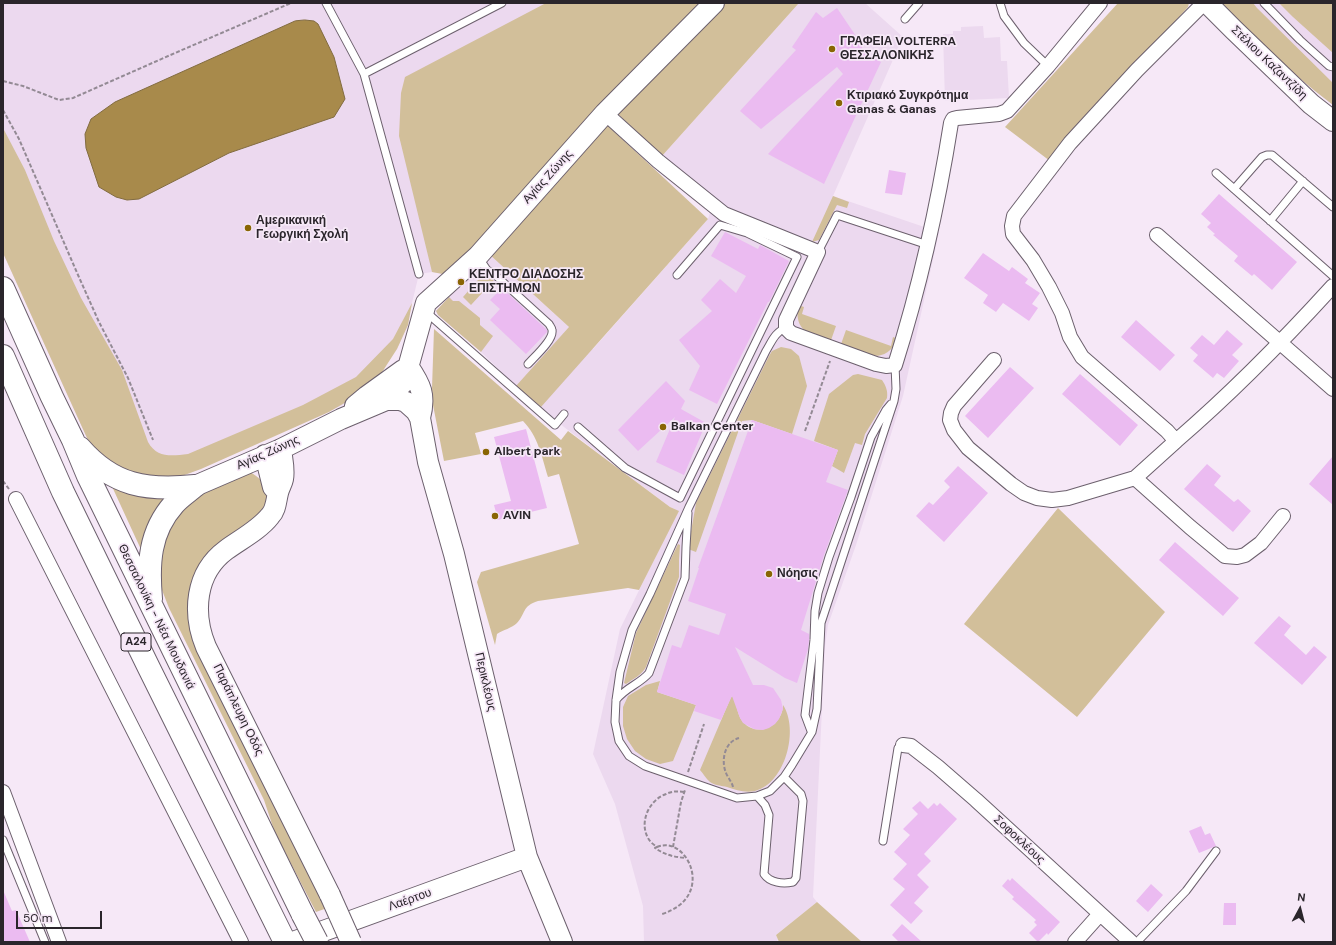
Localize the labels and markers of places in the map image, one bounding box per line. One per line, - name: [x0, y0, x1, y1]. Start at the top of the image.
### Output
- place label: ΓΡΑΦΕΙΑ VOLTERRA ΘΕΣΣΑΛΟΝΙΚΗΣ: [840, 35, 956, 63]
- marker: ΓΡΑΦΕΙΑ VOLTERRA ΘΕΣΣΑΛΟΝΙΚΗΣ: [827, 44, 837, 54]
- place label: Κτιριακό Συγκρότημα Ganas & Ganas: [847, 89, 968, 117]
- marker: Κτιριακό Συγκρότημα Ganas & Ganas: [834, 98, 844, 108]
- place label: Αμερικανική Γεωργική Σχολή: [256, 214, 348, 242]
- marker: Αμερικανική Γεωργική Σχολή: [243, 223, 253, 233]
- place label: ΚΕΝΤΡΟ ΔΙΑΔΟΣΗΣ ΕΠΙΣΤΗΜΩΝ: [469, 268, 583, 296]
- marker: ΚΕΝΤΡΟ ΔΙΑΔΟΣΗΣ ΕΠΙΣΤΗΜΩΝ: [456, 277, 466, 287]
- place label: Balkan Center: [671, 420, 754, 434]
- marker: Balkan Center: [658, 422, 668, 432]
- place label: Albert park: [494, 445, 560, 459]
- marker: Albert park: [481, 447, 491, 457]
- place label: AVIN: [503, 509, 531, 523]
- marker: AVIN: [490, 511, 500, 521]
- place label: Νόησις: [777, 567, 818, 581]
- marker: Νόησις: [764, 569, 774, 579]

